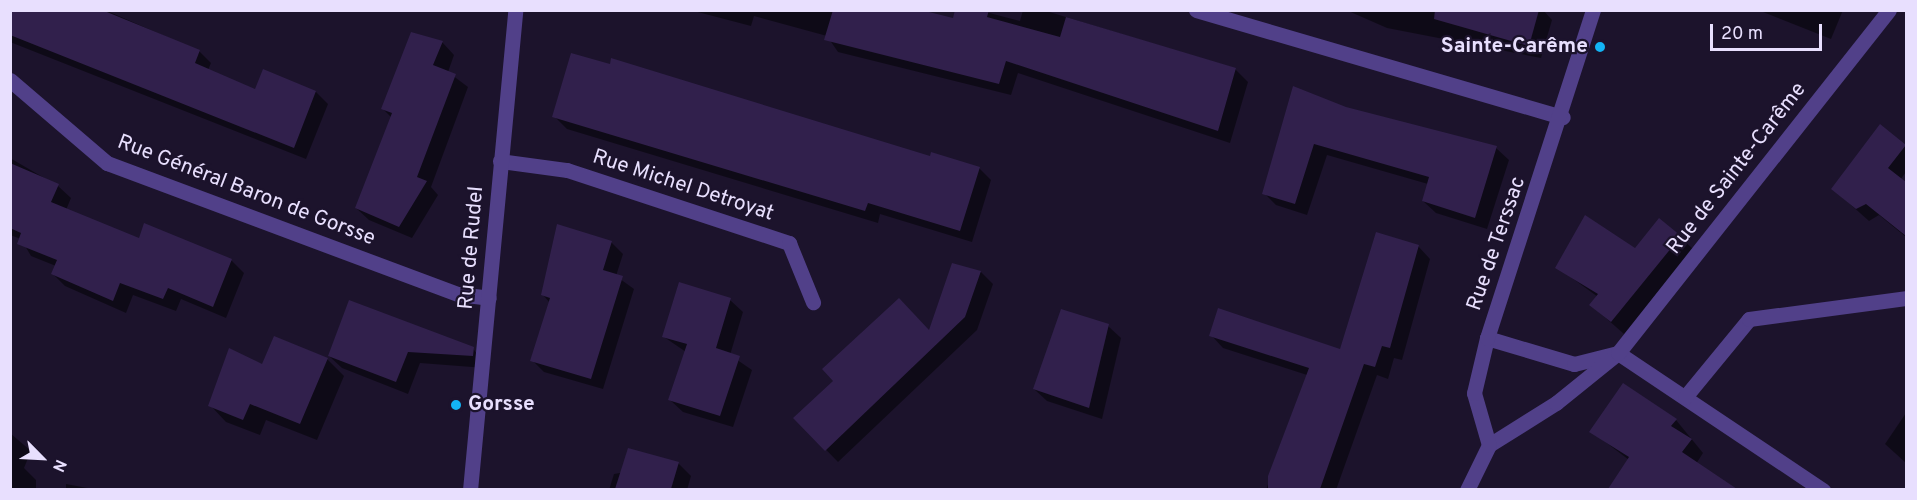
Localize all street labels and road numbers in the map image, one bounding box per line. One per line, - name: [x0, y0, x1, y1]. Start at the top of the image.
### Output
- street label: Rue de Sainte-Carême: [1662, 78, 1812, 260]
- street label: Rue Général Baron de Gorsse: [114, 130, 378, 252]
- street label: Rue Michel Detroyat: [589, 145, 777, 227]
- street label: Rue de Terssac: [1462, 173, 1532, 315]
- street label: Rue de Rudel: [454, 185, 490, 311]

